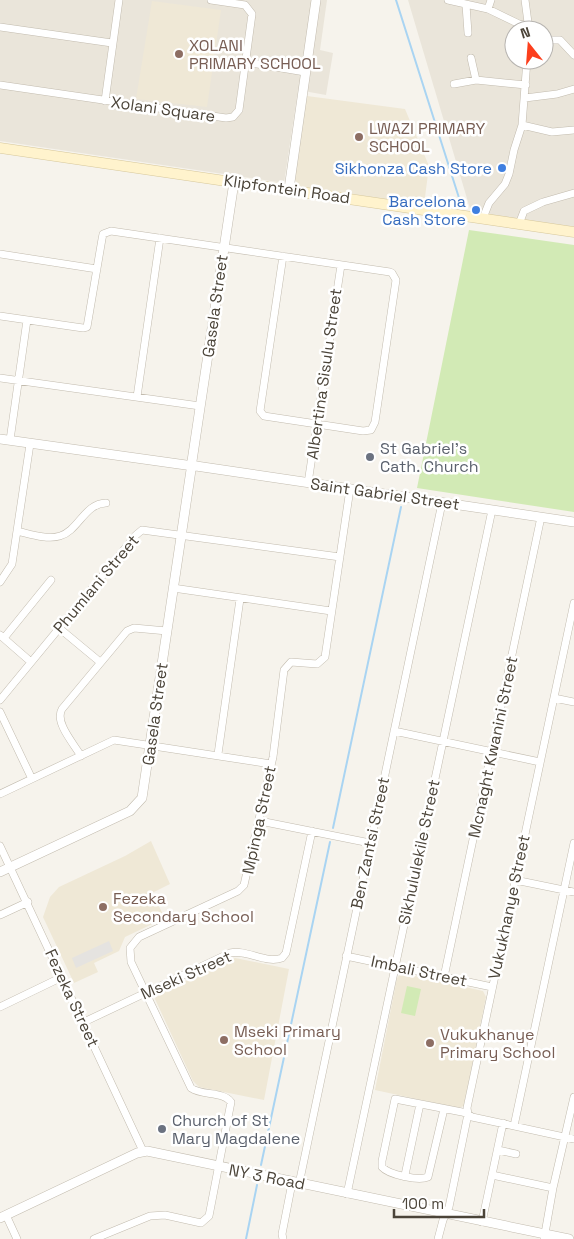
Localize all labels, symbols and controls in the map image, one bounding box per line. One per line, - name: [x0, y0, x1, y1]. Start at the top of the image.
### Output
- north arrow: [504, 20, 554, 70]
- text: N: [518, 23, 532, 43]
- place label: XOLANI PRIMARY SCHOOL: [189, 35, 321, 74]
- marker: XOLANI PRIMARY SCHOOL: [173, 48, 185, 60]
- street label: Xolani Square: [110, 91, 216, 127]
- place label: LWAZI PRIMARY SCHOOL: [369, 118, 485, 157]
- marker: LWAZI PRIMARY SCHOOL: [353, 131, 365, 143]
- place label: Sikhonza Cash Store: [335, 158, 492, 179]
- marker: Sikhonza Cash Store: [496, 162, 508, 174]
- street label: Klipfontein Road: [222, 170, 352, 208]
- place label: Barcelona Cash Store: [382, 191, 466, 230]
- marker: Barcelona Cash Store: [470, 204, 482, 216]
- street label: Gasela Street: [197, 253, 233, 359]
- street label: Albertina Sisulu Street: [302, 287, 346, 461]
- place label: St Gabriel's Cath. Church: [380, 438, 479, 477]
- marker: St Gabriel's Cath. Church: [364, 451, 376, 463]
- street label: Saint Gabriel Street: [309, 473, 461, 515]
- street label: Phumlani Street: [49, 530, 143, 638]
- street label: Mcnaght Kwanini Street: [463, 654, 523, 840]
- street label: Gasela Street: [137, 661, 173, 767]
- street label: Mpinga Street: [237, 764, 281, 876]
- street label: Ben Zantsi Street: [346, 775, 394, 911]
- street label: Sikhululekile Street: [393, 778, 445, 926]
- street label: Vukukhanye Street: [483, 833, 535, 981]
- place label: Fezeka Secondary School: [113, 888, 254, 927]
- marker: Fezeka Secondary School: [97, 901, 109, 913]
- street label: Fezeka Street: [40, 946, 104, 1050]
- street label: Mseki Street: [137, 946, 235, 1004]
- street label: Imbali Street: [369, 951, 469, 991]
- place label: Mseki Primary School: [234, 1021, 341, 1060]
- place label: Vukukhanye Primary School: [440, 1024, 555, 1063]
- marker: Mseki Primary School: [218, 1034, 230, 1046]
- marker: Vukukhanye Primary School: [424, 1037, 436, 1049]
- place label: Church of St Mary Magdalene: [172, 1110, 300, 1149]
- marker: Church of St Mary Magdalene: [156, 1123, 168, 1135]
- street label: NY 3 Road: [227, 1159, 307, 1195]
- scale bar: [394, 1186, 484, 1218]
- text: 100 m: [402, 1194, 444, 1213]

